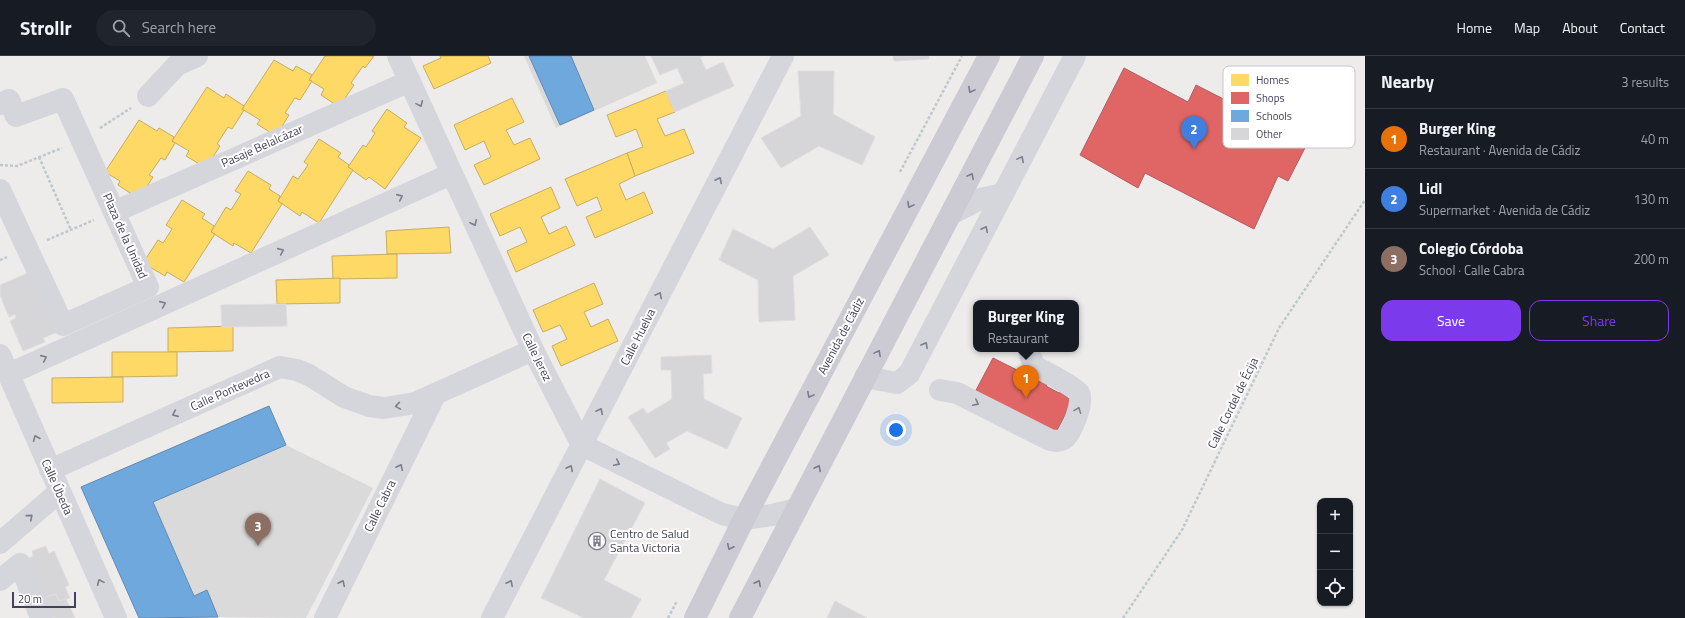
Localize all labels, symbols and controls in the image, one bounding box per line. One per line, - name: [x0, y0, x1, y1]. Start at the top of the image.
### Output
- search box: [96, 10, 376, 46]
- text: Strollr: [20, 13, 72, 42]
- text: Search here: [142, 16, 216, 39]
- icon: search: [110, 17, 132, 39]
- text: Home: [1457, 17, 1492, 38]
- text: Map: [1514, 17, 1540, 38]
- text: About: [1562, 17, 1598, 38]
- text: Contact: [1620, 17, 1665, 38]
- legend: [1223, 66, 1355, 148]
- text: Nearby: [1381, 69, 1434, 95]
- text: Homes: [1256, 72, 1289, 88]
- text: 3 results: [1621, 72, 1669, 92]
- one-way arrow: [968, 86, 975, 94]
- text: Shops: [1256, 90, 1285, 106]
- one-way arrow: [415, 100, 423, 108]
- text: Schools: [1256, 108, 1292, 124]
- pin: 2: [1181, 116, 1207, 149]
- text: Burger King: [1419, 117, 1496, 140]
- street label: Pasaje Belalcázar: [218, 119, 306, 172]
- text: Other: [1256, 126, 1283, 142]
- text: 1: [1390, 129, 1398, 149]
- text: 40 m: [1641, 129, 1669, 149]
- text: Restaurant · Avenida de Cádiz: [1419, 140, 1580, 160]
- one-way arrow: [1016, 156, 1023, 163]
- one-way arrow: [966, 173, 974, 180]
- one-way arrow: [714, 176, 722, 184]
- text: Lidl: [1419, 177, 1442, 200]
- text: 2: [1390, 189, 1398, 209]
- text: 130 m: [1633, 189, 1669, 209]
- street label: Plaza de la Unidad: [98, 190, 153, 282]
- one-way arrow: [395, 194, 403, 202]
- text: Supermarket · Avenida de Cádiz: [1419, 200, 1590, 220]
- one-way arrow: [907, 201, 915, 209]
- one-way arrow: [469, 218, 477, 226]
- one-way arrow: [980, 226, 988, 234]
- text: Colegio Córdoba: [1419, 237, 1524, 260]
- one-way arrow: [277, 248, 285, 256]
- text: 3: [1390, 249, 1398, 269]
- text: 200 m: [1633, 249, 1669, 269]
- text: School · Calle Cabra: [1419, 260, 1524, 280]
- one-way arrow: [655, 292, 662, 299]
- street label: Avenida de Cádiz: [812, 294, 869, 378]
- popup: [973, 300, 1079, 352]
- button: Save: [1381, 300, 1521, 341]
- button: Share: [1529, 300, 1669, 341]
- one-way arrow: [158, 301, 166, 309]
- street label: Calle Huelva: [615, 305, 660, 369]
- text: Burger King: [988, 305, 1064, 328]
- text: Restaurant: [988, 328, 1049, 348]
- street label: Calle Jerez: [518, 329, 557, 384]
- one-way arrow: [920, 342, 928, 349]
- one-way arrow: [873, 349, 880, 357]
- street label: Calle Cordel de Écija: [1202, 354, 1263, 452]
- one-way arrow: [40, 355, 48, 363]
- street label: Calle Pontevedra: [187, 364, 272, 416]
- pin: 1: [1013, 365, 1039, 398]
- one-way arrow: [807, 390, 815, 398]
- one-way arrow: [972, 398, 979, 405]
- one-way arrow: [395, 401, 401, 410]
- one-way arrow: [1074, 406, 1082, 413]
- one-way arrow: [595, 407, 603, 415]
- one-way arrow: [172, 409, 180, 417]
- your location: [886, 420, 906, 440]
- one-way arrow: [33, 434, 41, 442]
- street label: Calle Úbeda: [37, 456, 78, 518]
- one-way arrow: [613, 458, 620, 465]
- one-way arrow: [395, 463, 403, 471]
- one-way arrow: [565, 465, 573, 472]
- one-way arrow: [813, 465, 821, 472]
- street label: Calle Cabra: [359, 477, 400, 535]
- map controls: [1317, 498, 1353, 606]
- button: +: [1317, 498, 1353, 534]
- pin: 3: [245, 513, 271, 546]
- one-way arrow: [25, 515, 32, 522]
- place label: Centro de Salud Santa Victoria: [610, 524, 689, 557]
- building icon: Centro de Salud Santa Victoria: [587, 531, 607, 551]
- button: −: [1317, 534, 1353, 570]
- one-way arrow: [727, 543, 735, 550]
- button: locate: [1317, 570, 1353, 606]
- one-way arrow: [97, 579, 105, 587]
- one-way arrow: [337, 580, 345, 587]
- one-way arrow: [506, 580, 513, 588]
- one-way arrow: [753, 580, 761, 588]
- scale bar: [12, 590, 76, 609]
- text: 20 m: [18, 591, 42, 607]

